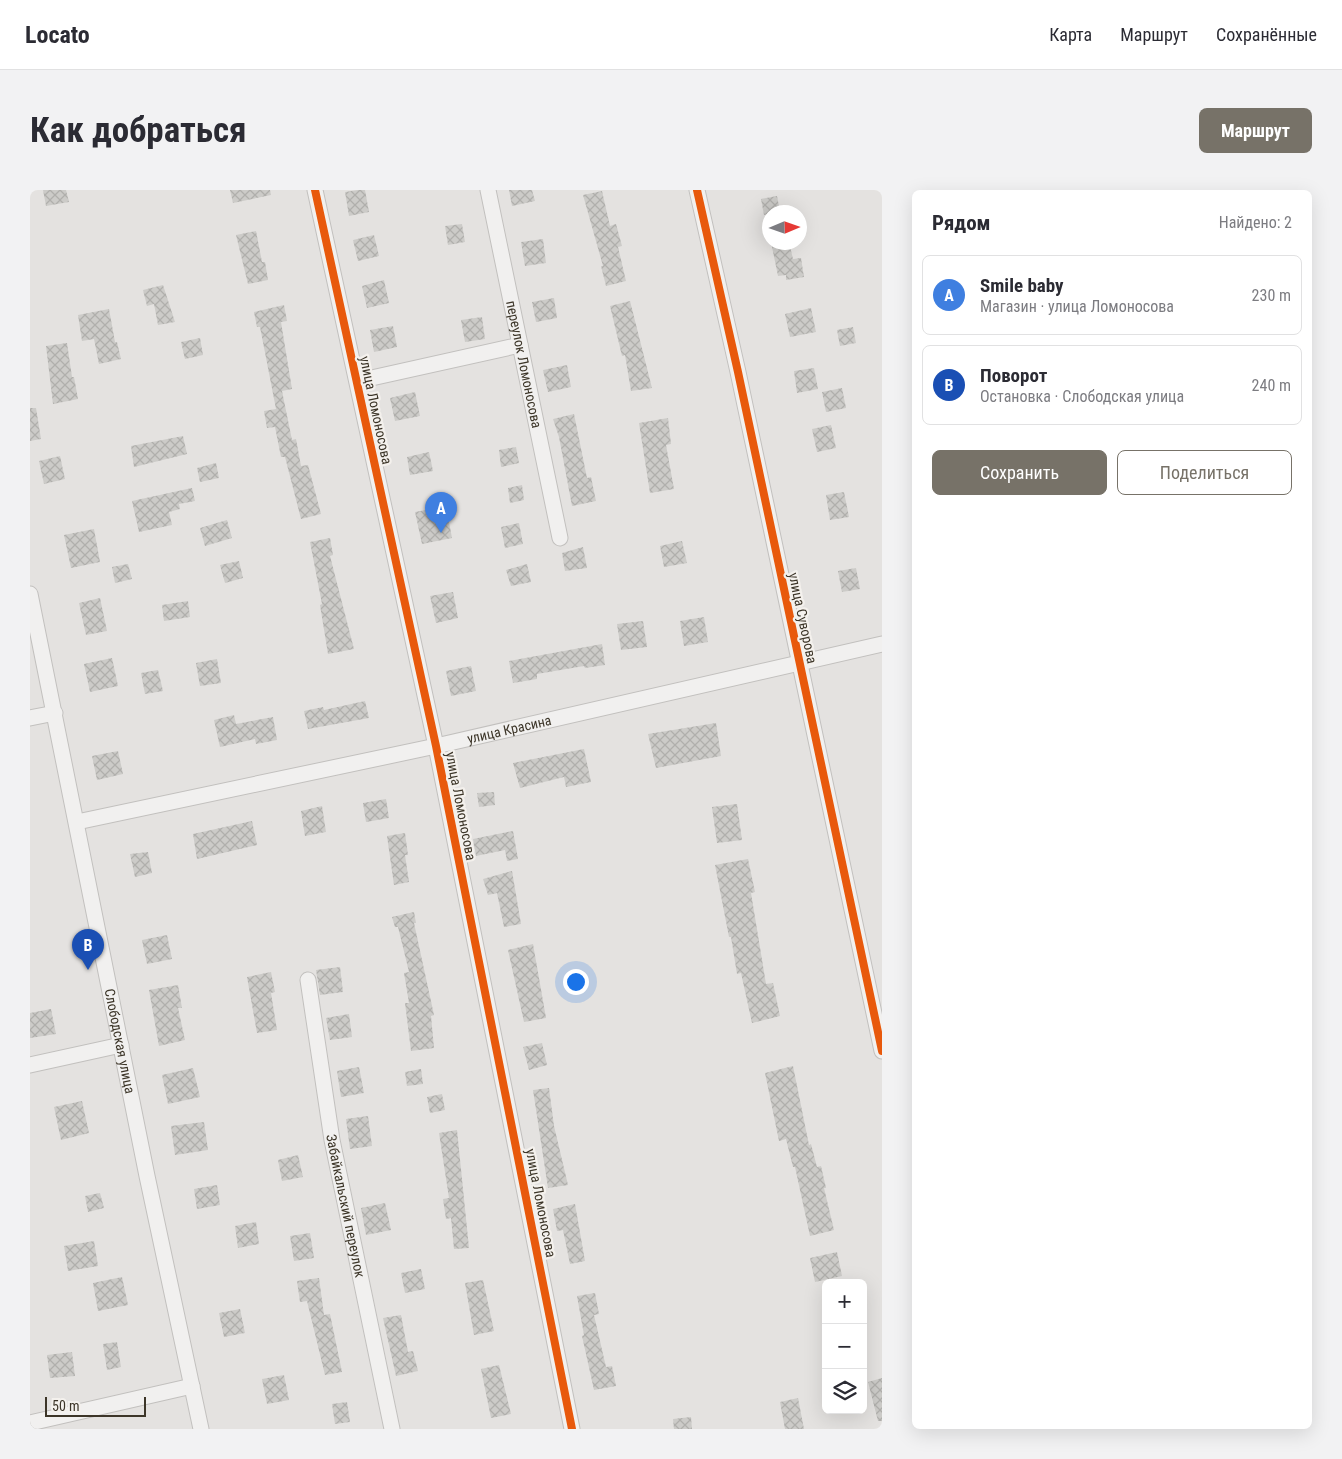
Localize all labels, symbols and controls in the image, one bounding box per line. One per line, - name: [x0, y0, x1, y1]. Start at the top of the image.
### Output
- text: Locato: [25, 21, 90, 49]
- text: Карта: [1049, 24, 1092, 45]
- text: Маршрут: [1120, 24, 1188, 45]
- text: Сохранённые: [1216, 24, 1317, 45]
- button: Маршрут: [1199, 108, 1312, 153]
- text: Как добраться: [30, 110, 246, 151]
- north arrow: [762, 205, 807, 250]
- text: Рядом: [932, 211, 991, 235]
- text: Найдено: 2: [1219, 213, 1292, 232]
- text: Smile baby: [980, 274, 1064, 297]
- text: A: [944, 286, 954, 305]
- text: 230 m: [1252, 286, 1291, 305]
- text: Магазин · улица Ломоносова: [980, 297, 1174, 316]
- street label: переулок Ломоносова: [503, 299, 545, 430]
- street label: улица Ломоносова: [357, 354, 395, 466]
- text: Поворот: [980, 364, 1047, 387]
- text: B: [945, 376, 953, 395]
- text: 240 m: [1252, 376, 1291, 395]
- text: Остановка · Слободская улица: [980, 387, 1184, 406]
- button: Сохранить: [932, 450, 1107, 495]
- button: Поделиться: [1117, 450, 1292, 495]
- pin: A: [425, 492, 457, 533]
- street label: улица Суворова: [786, 571, 820, 665]
- street label: улица Красина: [465, 712, 553, 747]
- street label: улица Ломоносова: [443, 750, 479, 862]
- pin: B: [72, 929, 104, 970]
- your location: [563, 969, 589, 995]
- street label: Слободская улица: [102, 987, 138, 1095]
- street label: Забайкальский переулок: [323, 1133, 368, 1279]
- street label: улица Ломоносова: [523, 1147, 559, 1259]
- map controls: [822, 1279, 867, 1414]
- button: +: [822, 1279, 867, 1324]
- button: −: [822, 1324, 867, 1369]
- button: layers: [822, 1369, 867, 1414]
- scale bar: [45, 1394, 146, 1417]
- text: 50 m: [52, 1398, 80, 1414]

